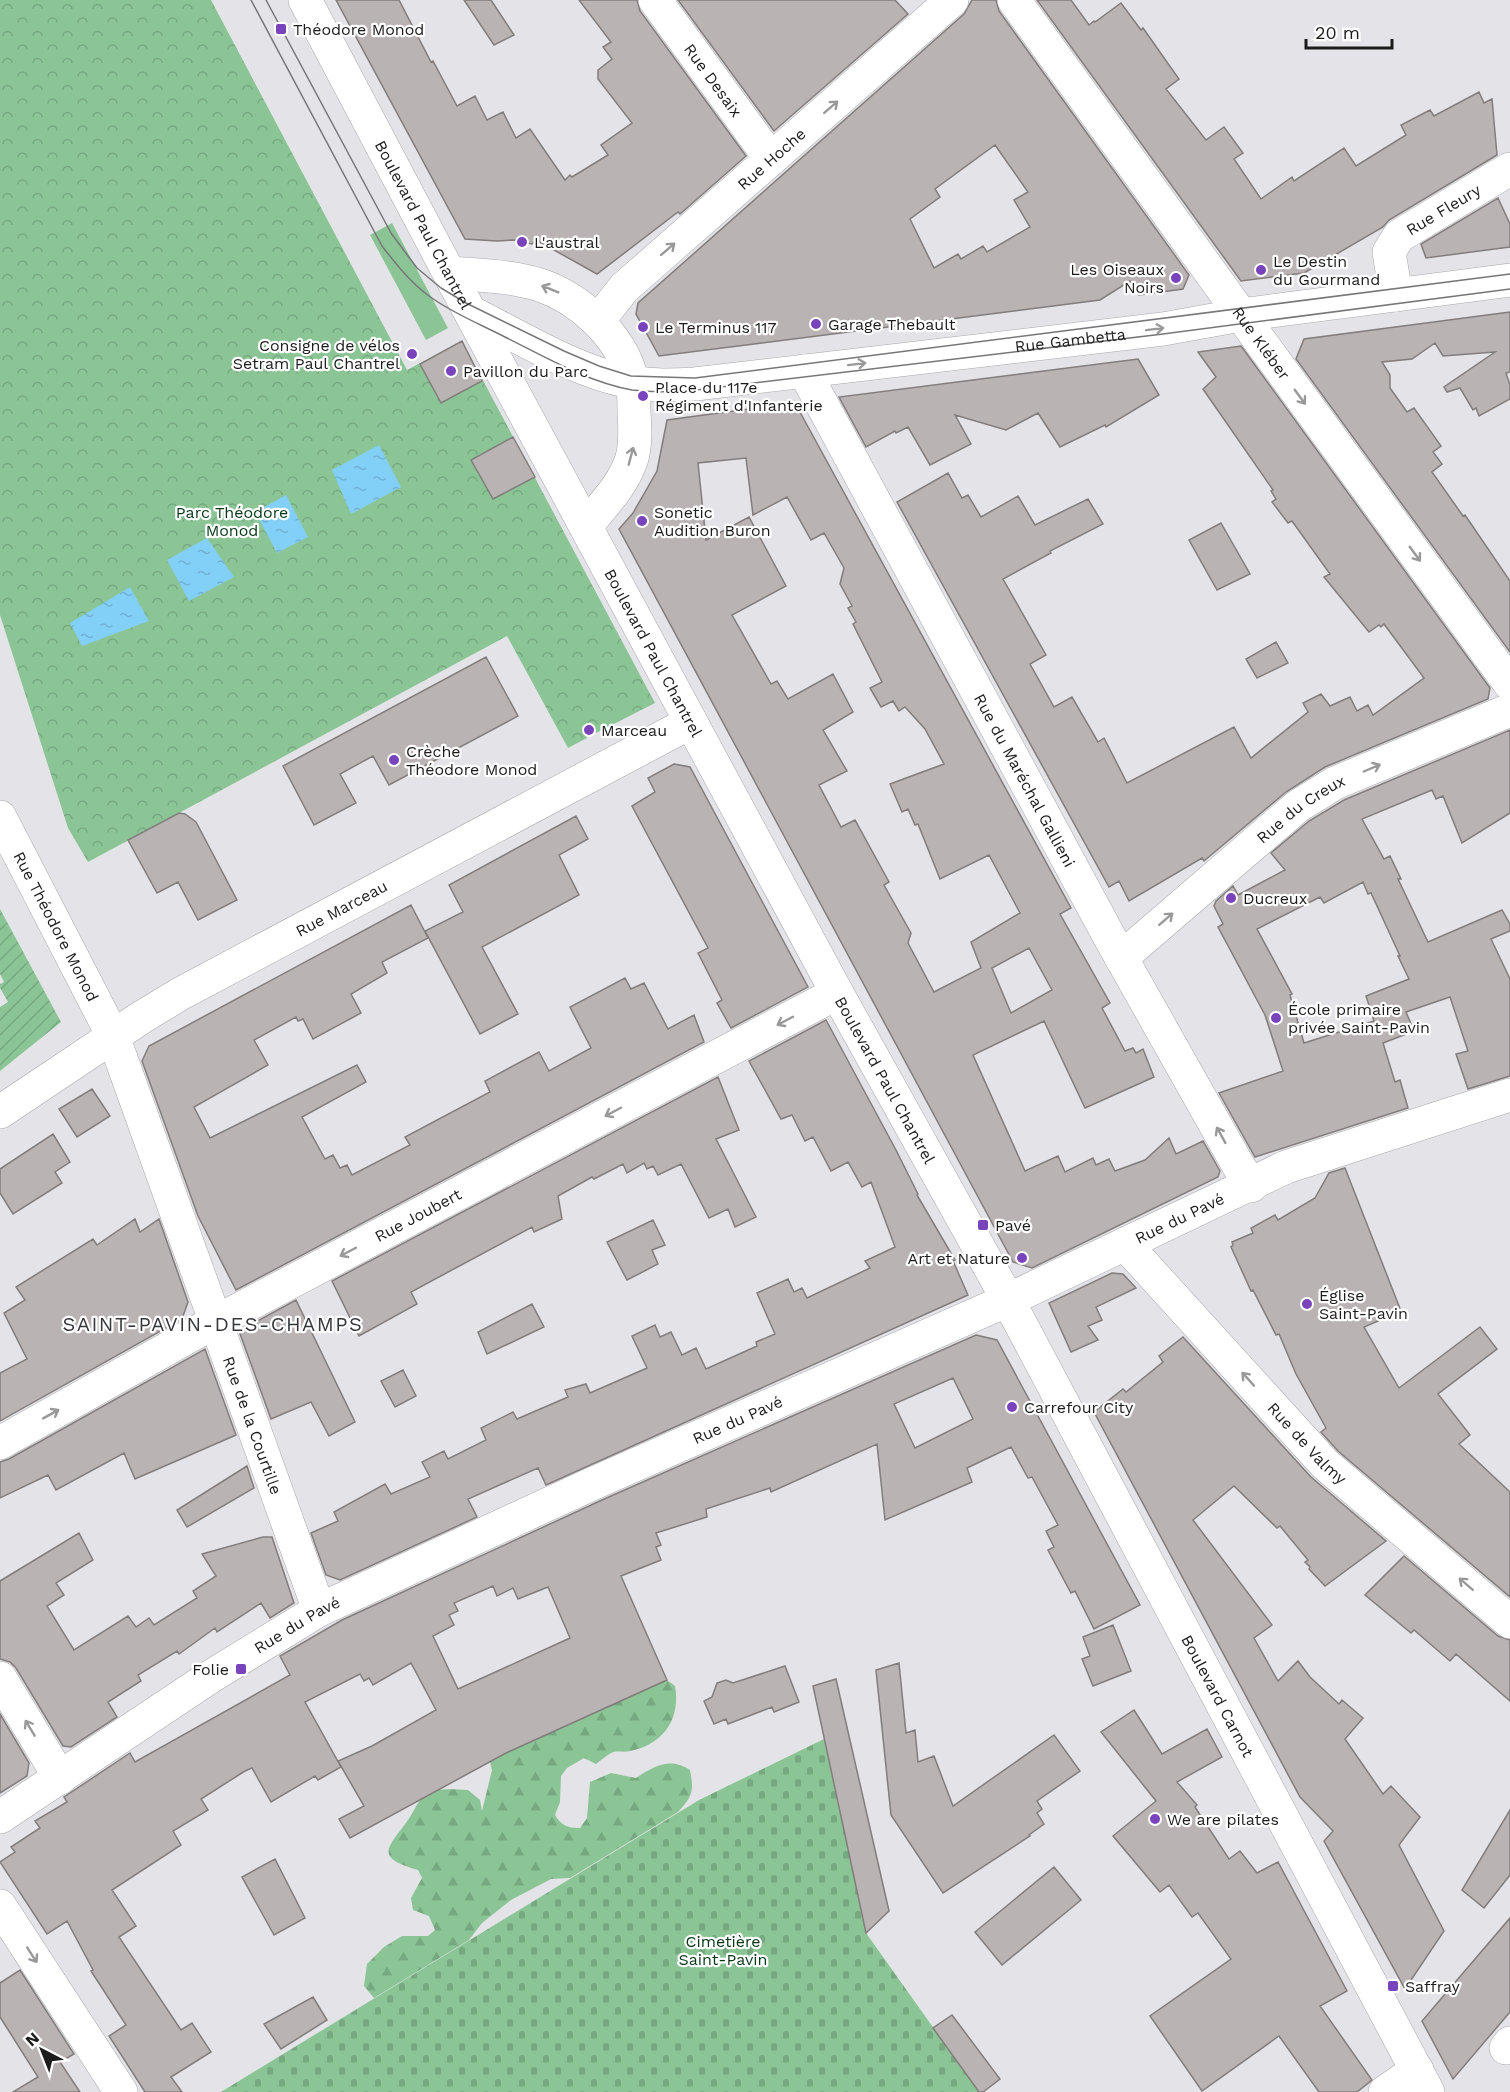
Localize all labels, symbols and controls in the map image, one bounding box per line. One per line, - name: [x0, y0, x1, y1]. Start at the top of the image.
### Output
- scale bar: [1306, 12, 1392, 50]
- place label: Théodore Monod: [293, 20, 424, 39]
- marker: Théodore Monod: [274, 22, 288, 36]
- text: 20 m: [1315, 22, 1360, 43]
- street label: Rue Desaix: [680, 40, 746, 121]
- one-way arrow: [823, 100, 838, 114]
- street label: Rue Hoche: [734, 124, 810, 194]
- street label: Boulevard Paul Chantrel: [371, 137, 476, 313]
- street label: Rue Fleury: [1403, 180, 1485, 240]
- place label: L'austral: [534, 233, 600, 252]
- marker: L'austral: [515, 235, 529, 249]
- one-way arrow: [661, 242, 676, 256]
- place label: Le Destin du Gourmand: [1273, 252, 1380, 289]
- place label: Les Oiseaux Noirs: [1070, 260, 1164, 297]
- marker: Le Destin du Gourmand: [1254, 263, 1268, 277]
- marker: Les Oiseaux Noirs: [1169, 271, 1183, 285]
- one-way arrow: [541, 283, 559, 294]
- street label: Rue Kléber: [1228, 303, 1294, 384]
- place label: Garage Thebault: [828, 315, 956, 334]
- marker: Garage Thebault: [809, 317, 823, 331]
- place label: Le Terminus 117: [655, 318, 777, 337]
- marker: Le Terminus 117: [636, 320, 650, 334]
- street label: Rue Gambetta: [1014, 324, 1127, 356]
- one-way arrow: [1144, 324, 1164, 335]
- place label: Consigne de vélos Setram Paul Chantrel: [233, 336, 400, 373]
- marker: Consigne de vélos Setram Paul Chantrel: [405, 347, 419, 361]
- one-way arrow: [846, 359, 866, 370]
- place label: Pavillon du Parc: [463, 362, 588, 381]
- marker: Pavillon du Parc: [444, 364, 458, 378]
- place label: Place du 117e Régiment d'Infanterie: [655, 378, 823, 415]
- one-way arrow: [1294, 388, 1306, 404]
- marker: Place du 117e Régiment d'Infanterie: [636, 389, 650, 403]
- one-way arrow: [626, 447, 637, 466]
- park label: Parc Théodore Monod: [176, 503, 288, 540]
- place label: Sonetic Audition Buron: [654, 503, 771, 540]
- marker: Sonetic Audition Buron: [635, 514, 649, 528]
- one-way arrow: [1408, 546, 1421, 562]
- street label: Boulevard Paul Chantrel: [600, 566, 706, 740]
- street label: Rue du Maréchal Gallieni: [970, 690, 1079, 871]
- place label: Marceau: [601, 721, 667, 740]
- marker: Marceau: [582, 723, 596, 737]
- place label: Crèche Théodore Monod: [406, 742, 537, 779]
- marker: Crèche Théodore Monod: [387, 753, 401, 767]
- one-way arrow: [1362, 762, 1381, 773]
- street label: Rue du Creux: [1253, 771, 1348, 847]
- street label: Rue Théodore Monod: [9, 848, 102, 1005]
- street label: Rue Marceau: [292, 876, 391, 941]
- place label: Ducreux: [1243, 889, 1307, 908]
- marker: Ducreux: [1224, 891, 1238, 905]
- one-way arrow: [1158, 912, 1173, 926]
- street label: Boulevard Paul Chantrel: [831, 993, 939, 1167]
- place label: École primaire privée Saint-Pavin: [1288, 1000, 1430, 1037]
- marker: École primaire privée Saint-Pavin: [1269, 1011, 1283, 1025]
- one-way arrow: [777, 1015, 794, 1027]
- one-way arrow: [604, 1107, 622, 1118]
- one-way arrow: [1215, 1127, 1226, 1145]
- street label: Rue Joubert: [371, 1185, 465, 1246]
- street label: Rue du Pavé: [1132, 1189, 1227, 1248]
- place label: Pavé: [995, 1216, 1031, 1235]
- marker: Pavé: [976, 1218, 990, 1232]
- one-way arrow: [339, 1247, 357, 1259]
- place label: Art et Nature: [908, 1249, 1010, 1268]
- marker: Art et Nature: [1015, 1251, 1029, 1265]
- place label: Église Saint-Pavin: [1319, 1286, 1408, 1323]
- marker: Église Saint-Pavin: [1300, 1297, 1314, 1311]
- district label: SAINT-PAVIN-DES-CHAMPS: [63, 1312, 363, 1336]
- street label: Rue de la Courtille: [219, 1354, 286, 1497]
- one-way arrow: [1241, 1372, 1255, 1387]
- street label: Rue du Pavé: [690, 1392, 786, 1448]
- place label: Carrefour City: [1024, 1398, 1134, 1417]
- street label: Rue de Valmy: [1264, 1399, 1351, 1489]
- marker: Carrefour City: [1005, 1400, 1019, 1414]
- one-way arrow: [42, 1408, 59, 1420]
- one-way arrow: [1459, 1577, 1474, 1591]
- street label: Rue du Pavé: [251, 1593, 343, 1658]
- street label: Boulevard Carnot: [1177, 1632, 1258, 1761]
- place label: Folie: [192, 1660, 229, 1679]
- marker: Folie: [234, 1662, 248, 1676]
- one-way arrow: [24, 1720, 36, 1737]
- place label: We are pilates: [1167, 1810, 1279, 1829]
- marker: We are pilates: [1148, 1812, 1162, 1826]
- park label: Cimetière Saint-Pavin: [679, 1932, 767, 1969]
- one-way arrow: [26, 1946, 38, 1963]
- place label: Saffray: [1405, 1977, 1461, 1996]
- marker: Saffray: [1386, 1979, 1400, 1993]
- north arrow: [12, 2020, 72, 2080]
- text: N: [22, 2028, 43, 2050]

